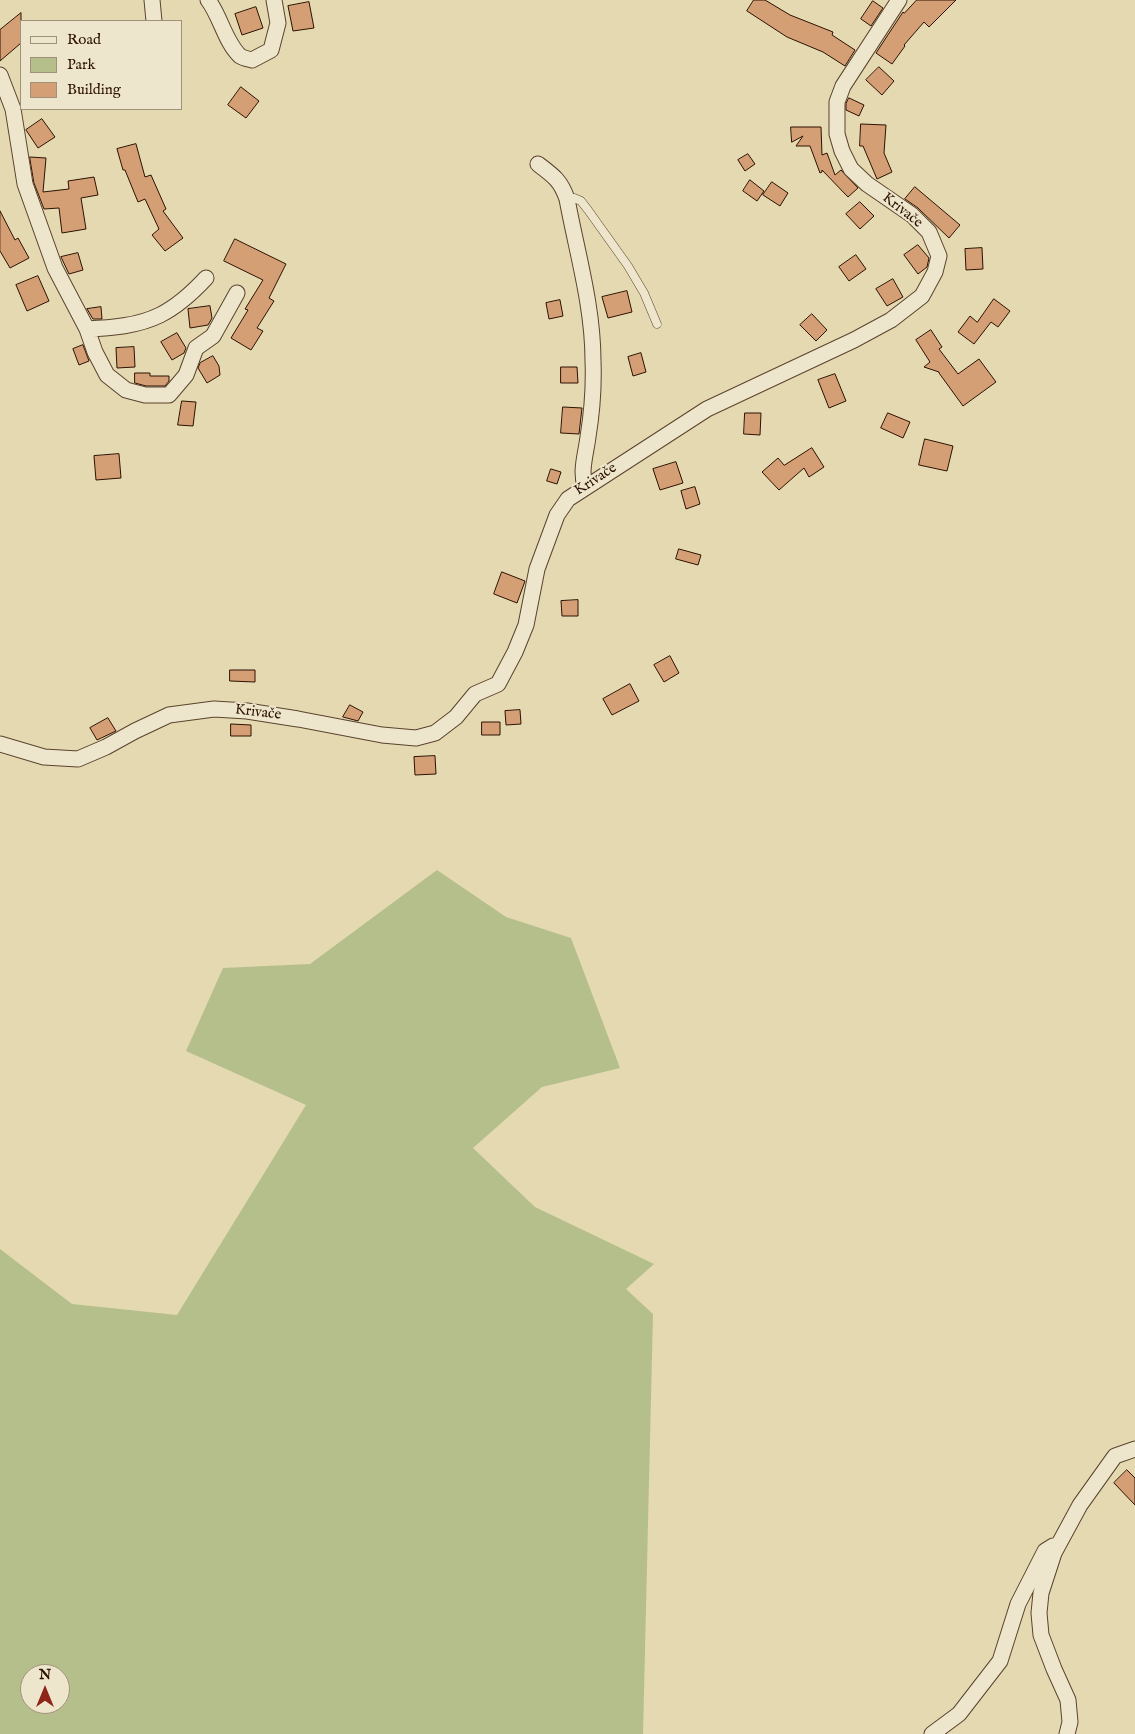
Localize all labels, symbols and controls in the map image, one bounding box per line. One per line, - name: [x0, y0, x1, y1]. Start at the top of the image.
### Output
- legend: [20, 20, 182, 110]
- text: Road: [67, 30, 101, 49]
- text: Park: [67, 55, 96, 74]
- text: Building: [67, 80, 121, 99]
- street label: Krivače: [878, 190, 926, 232]
- street label: Krivače: [572, 460, 620, 500]
- street label: Krivače: [234, 701, 282, 725]
- north arrow: [20, 1664, 70, 1714]
- text: N: [39, 1666, 51, 1684]

